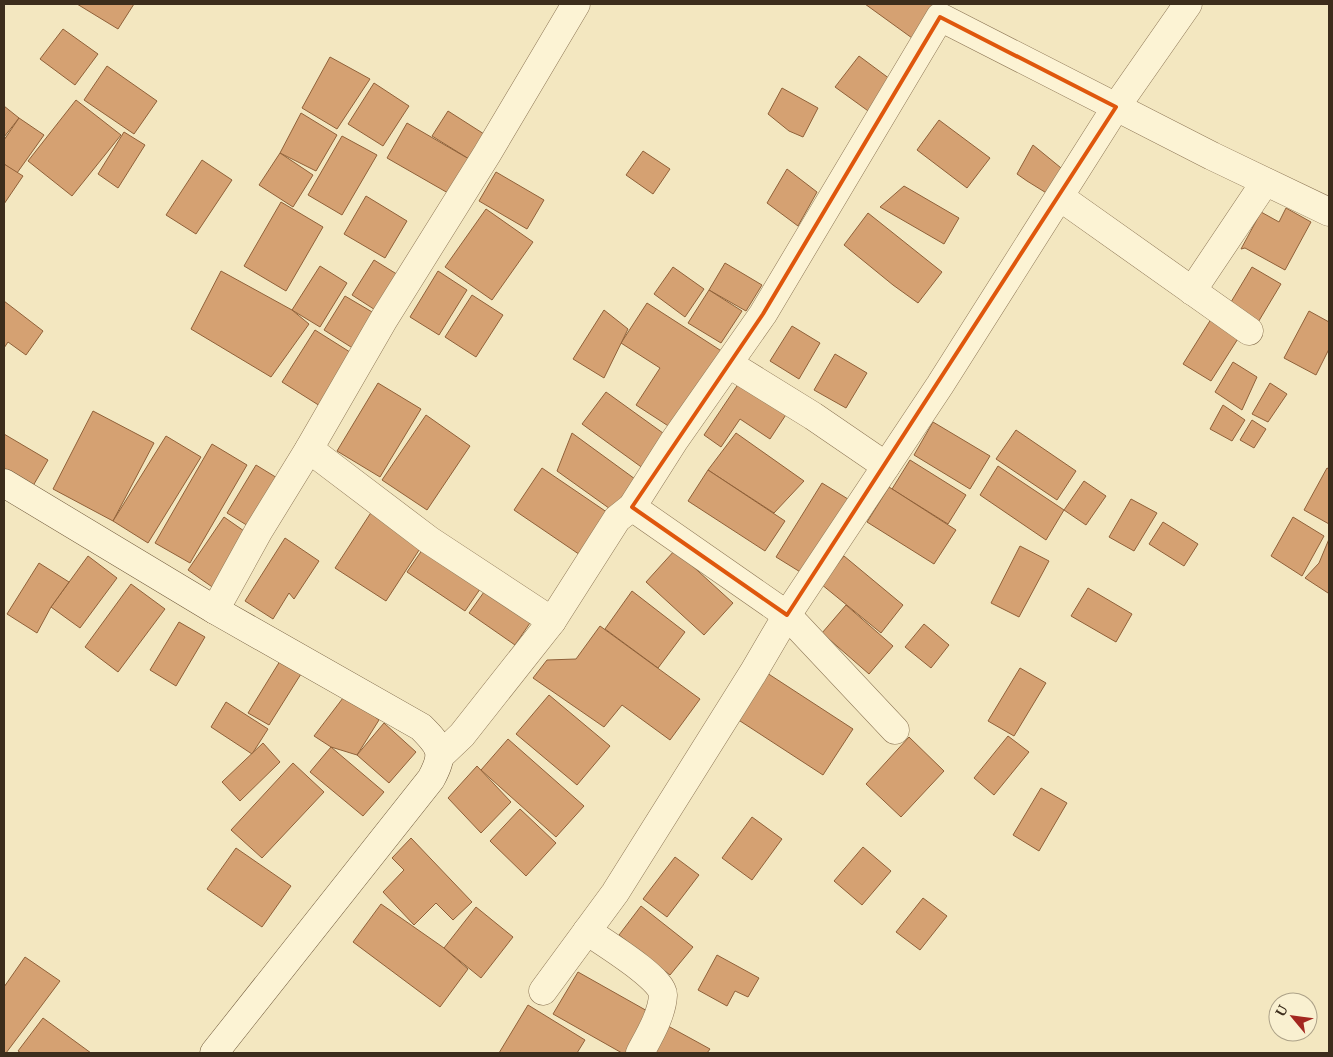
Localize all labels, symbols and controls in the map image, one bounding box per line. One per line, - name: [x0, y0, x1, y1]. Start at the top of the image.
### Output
- north arrow: [1268, 992, 1318, 1042]
- text: U: [1270, 1001, 1292, 1019]

